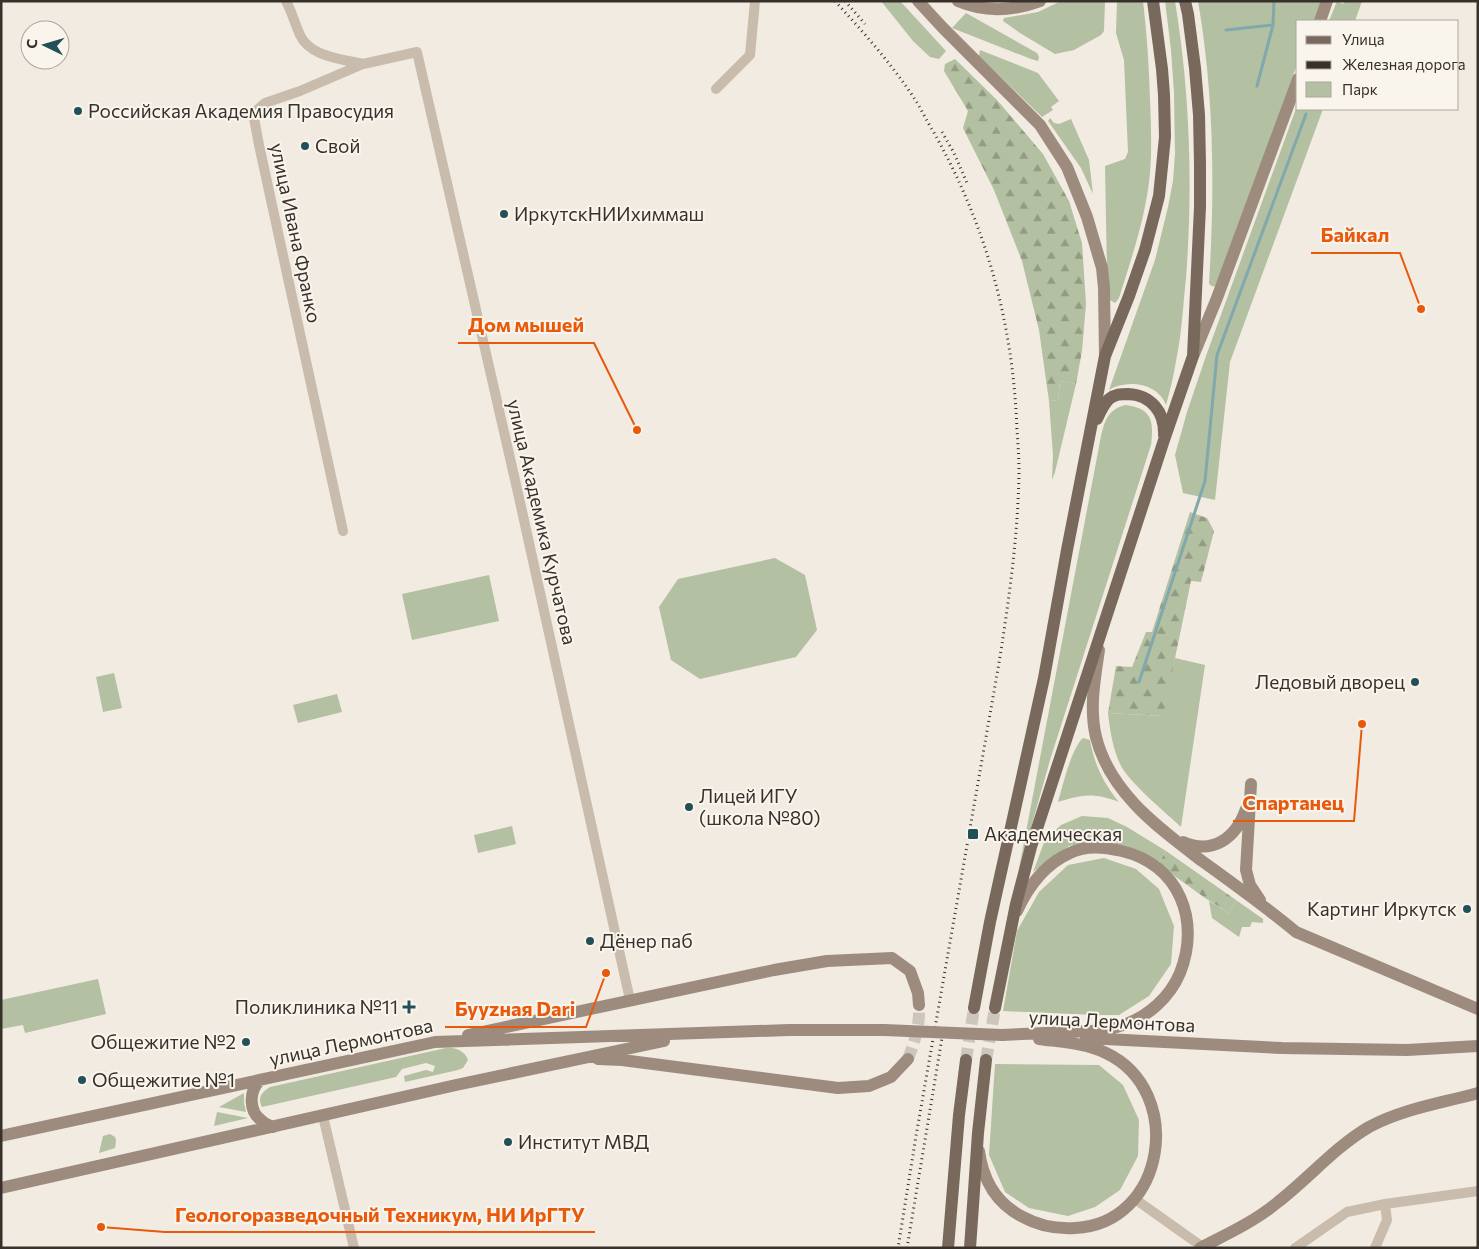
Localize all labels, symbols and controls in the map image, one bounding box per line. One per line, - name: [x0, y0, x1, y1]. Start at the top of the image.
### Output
- north arrow: [20, 20, 70, 70]
- legend: [1296, 20, 1459, 110]
- text: Улица: [1342, 30, 1384, 48]
- text: С: [23, 38, 40, 49]
- text: Железная дорога: [1342, 55, 1466, 73]
- text: Парк: [1342, 80, 1378, 98]
- place label: Российская Академия Правосудия: [88, 99, 394, 122]
- marker: Российская Академия Правосудия: [72, 105, 84, 117]
- place label: Свой: [315, 134, 360, 157]
- marker: Свой: [299, 140, 311, 152]
- street label: улица Ивана Франко: [266, 141, 327, 325]
- place label: ИркутскНИИхиммаш: [514, 202, 704, 225]
- marker: ИркутскНИИхиммаш: [498, 208, 510, 220]
- callout: Байкал: [1311, 218, 1400, 253]
- text: Байкал: [1321, 222, 1389, 246]
- callout: Дом мышей: [458, 308, 594, 343]
- text: Дом мышей: [468, 312, 584, 336]
- street label: улица Академика Курчатова: [503, 397, 582, 647]
- place label: Ледовый дворец: [1255, 670, 1405, 693]
- marker: Ледовый дворец: [1409, 676, 1421, 688]
- place label: Лицей ИГУ (школа №80): [699, 784, 820, 829]
- callout: Спартанец: [1233, 786, 1354, 821]
- text: Спартанец: [1242, 790, 1344, 814]
- marker: Лицей ИГУ (школа №80): [683, 801, 695, 813]
- place label: Академическая: [984, 822, 1122, 845]
- marker: Академическая: [966, 827, 980, 841]
- place label: Картинг Иркутск: [1307, 897, 1457, 920]
- marker: Картинг Иркутск: [1461, 903, 1473, 915]
- place label: Дёнер паб: [600, 929, 693, 952]
- marker: Дёнер паб: [584, 935, 596, 947]
- callout: Бууzная Dari: [445, 992, 586, 1027]
- place label: Поликлиника №11: [235, 995, 398, 1018]
- text: Бууzная Dari: [455, 996, 575, 1020]
- marker: Поликлиника №11: [402, 1000, 416, 1014]
- street label: улица Лермонтова: [1028, 1005, 1196, 1036]
- street label: улица Лермонтова: [267, 1013, 435, 1070]
- place label: Общежитие №2: [91, 1030, 236, 1053]
- marker: Общежитие №2: [240, 1036, 252, 1048]
- place label: Общежитие №1: [92, 1068, 235, 1091]
- marker: Общежитие №1: [76, 1074, 88, 1086]
- place label: Институт МВД: [518, 1130, 649, 1153]
- marker: Институт МВД: [502, 1136, 514, 1148]
- callout: Геологоразведочный Техникум, НИ ИрГТУ: [165, 1197, 595, 1232]
- text: Геологоразведочный Техникум, НИ ИрГТУ: [175, 1202, 585, 1226]

